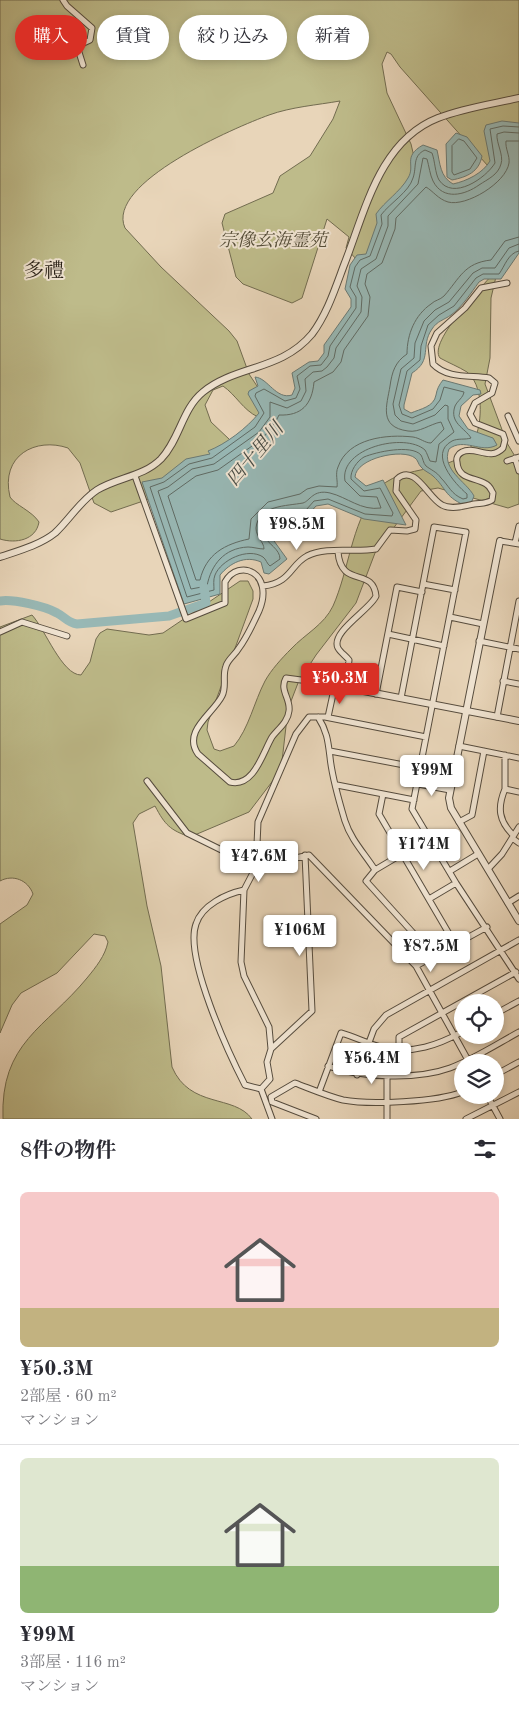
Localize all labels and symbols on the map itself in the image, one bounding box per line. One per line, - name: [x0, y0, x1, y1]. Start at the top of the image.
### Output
- park label: 宗像玄海霊苑: [219, 230, 330, 250]
- district label: 多禮: [24, 260, 64, 282]
- water label: 四十里川: [223, 417, 289, 490]
- pin: ¥98.5M: [256, 508, 338, 551]
- pin: ¥50.3M: [299, 662, 381, 705]
- pin: ¥99M: [402, 754, 462, 797]
- pin: ¥174M: [389, 828, 459, 871]
- pin: ¥47.6M: [218, 840, 300, 883]
- pin: ¥106M: [265, 914, 335, 957]
- pin: ¥87.5M: [390, 930, 472, 973]
- pin: ¥56.4M: [331, 1042, 413, 1085]

